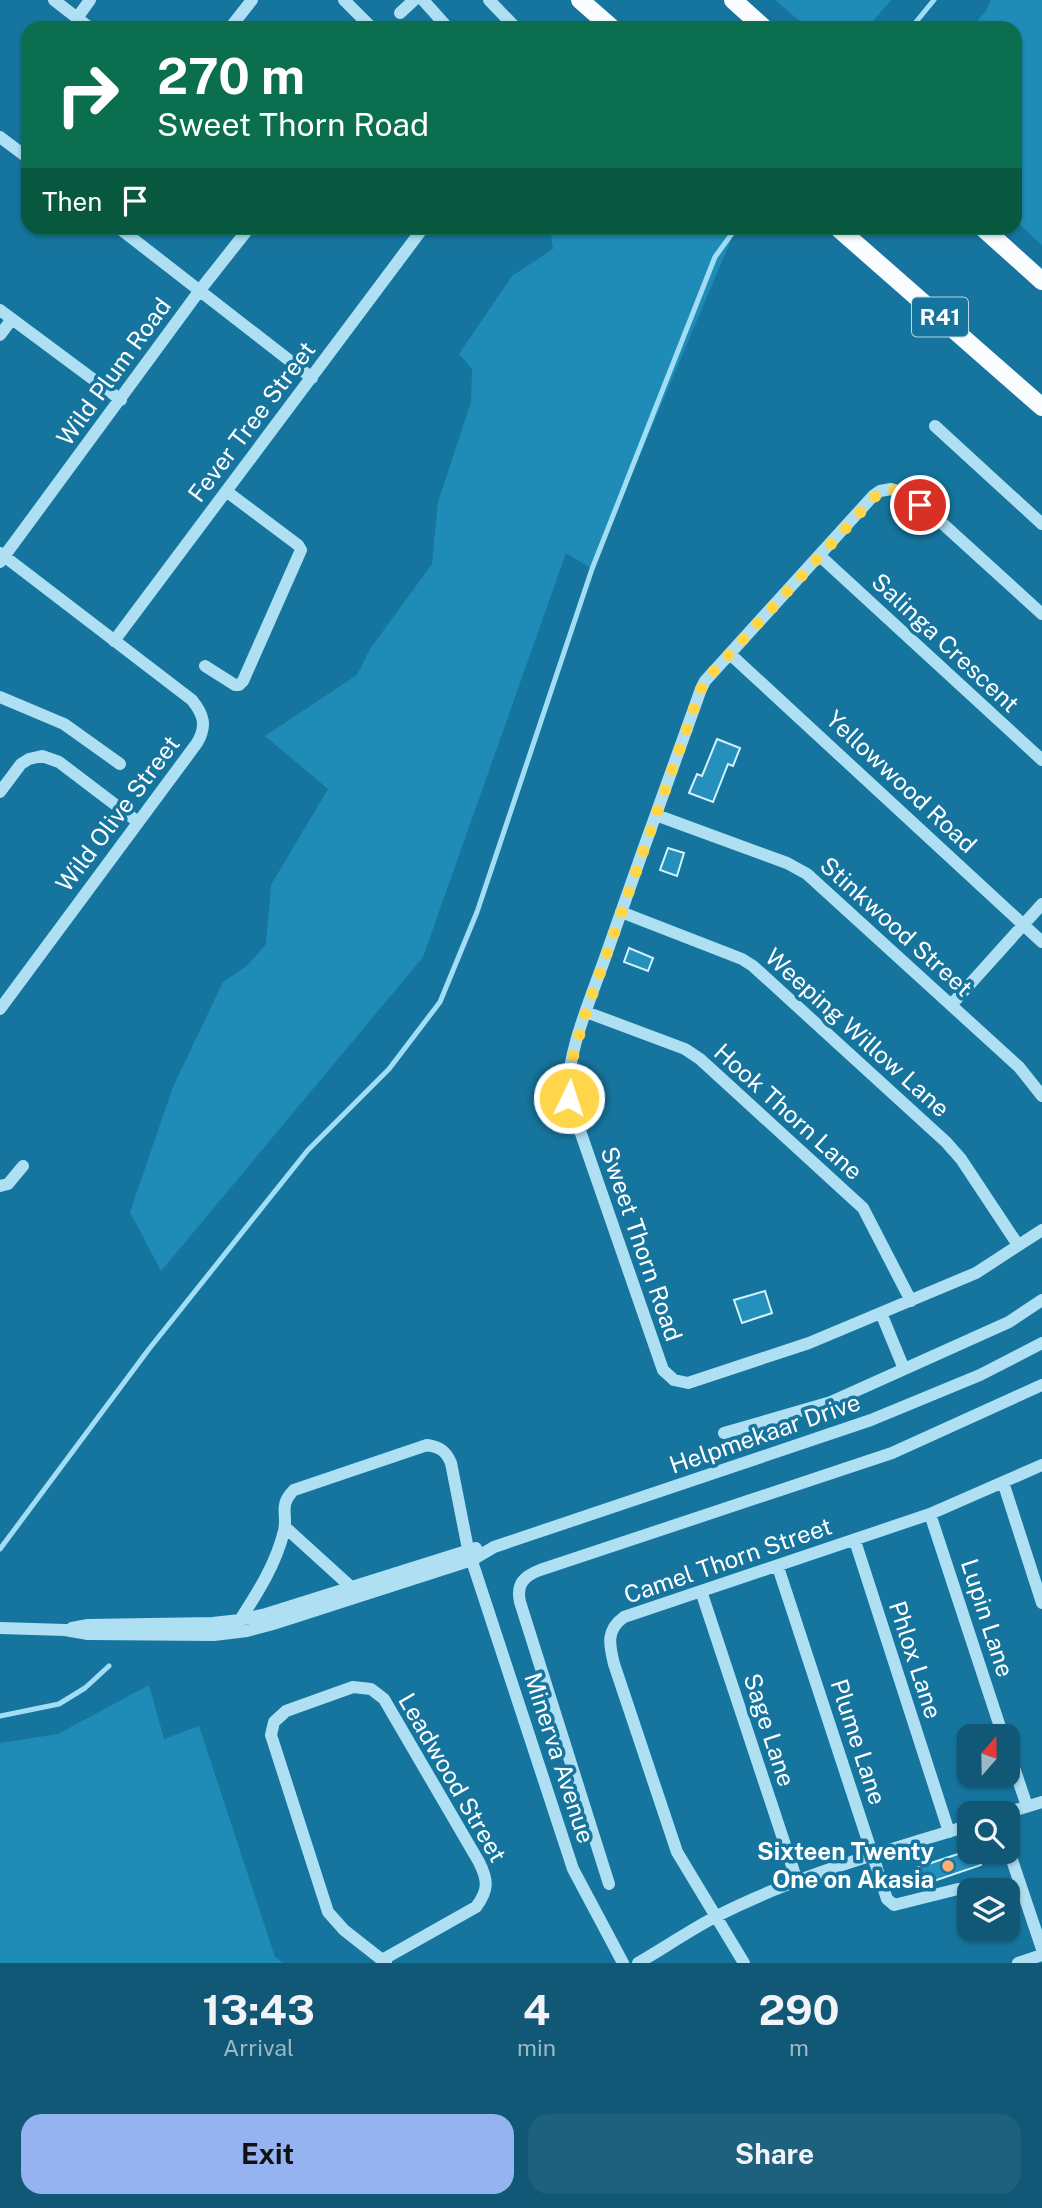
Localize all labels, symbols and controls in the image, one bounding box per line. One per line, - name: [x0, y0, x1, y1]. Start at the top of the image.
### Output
- text: 270 m: [157, 47, 305, 105]
- icon: right: [42, 49, 133, 140]
- text: Sweet Thorn Road: [157, 106, 429, 143]
- icon: arrive: [116, 182, 154, 220]
- text: Then: [42, 186, 102, 217]
- street label: Wild Plum Road: [50, 292, 176, 451]
- road number: R41: [912, 298, 968, 336]
- street label: Fever Tree Street: [182, 336, 321, 507]
- pin: [890, 475, 950, 535]
- icon: arrive: [901, 486, 939, 524]
- street label: Salinga Crescent: [866, 567, 1025, 718]
- street label: Yellowwood Road: [821, 704, 983, 858]
- street label: Wild Olive Street: [50, 730, 185, 897]
- street label: Stinkwood Street: [815, 851, 978, 1002]
- street label: Weeping Willow Lane: [760, 942, 956, 1122]
- street label: Hook Thorn Lane: [709, 1037, 868, 1185]
- position arrow: [532, 1061, 606, 1135]
- street label: Sweet Thorn Road: [595, 1143, 688, 1345]
- street label: Helpmekaar Drive: [666, 1387, 864, 1479]
- street label: Camel Thorn Street: [620, 1511, 835, 1609]
- street label: Lupin Lane: [956, 1555, 1020, 1680]
- street label: Phlox Lane: [884, 1597, 948, 1722]
- street label: Minerva Avenue: [519, 1669, 601, 1847]
- street label: Sage Lane: [739, 1670, 801, 1790]
- street label: Plume Lane: [825, 1675, 892, 1808]
- street label: Leadwood Street: [393, 1688, 513, 1867]
- north arrow: [957, 1724, 1020, 1787]
- map controls: [957, 1724, 1020, 1941]
- button: search: [957, 1801, 1020, 1864]
- place label: Sixteen Twenty One on Akasia: [757, 1837, 934, 1893]
- marker: Sixteen Twenty One on Akasia: [940, 1858, 956, 1874]
- button: layers: [957, 1878, 1020, 1941]
- text: 13:43: [202, 1985, 315, 2034]
- text: 4: [523, 1985, 550, 2034]
- text: 290: [758, 1985, 840, 2034]
- text: Arrival: [223, 2034, 294, 2061]
- text: min: [517, 2034, 556, 2061]
- text: m: [789, 2034, 809, 2061]
- button: Exit: [21, 2114, 514, 2194]
- button: Share: [528, 2114, 1021, 2194]

